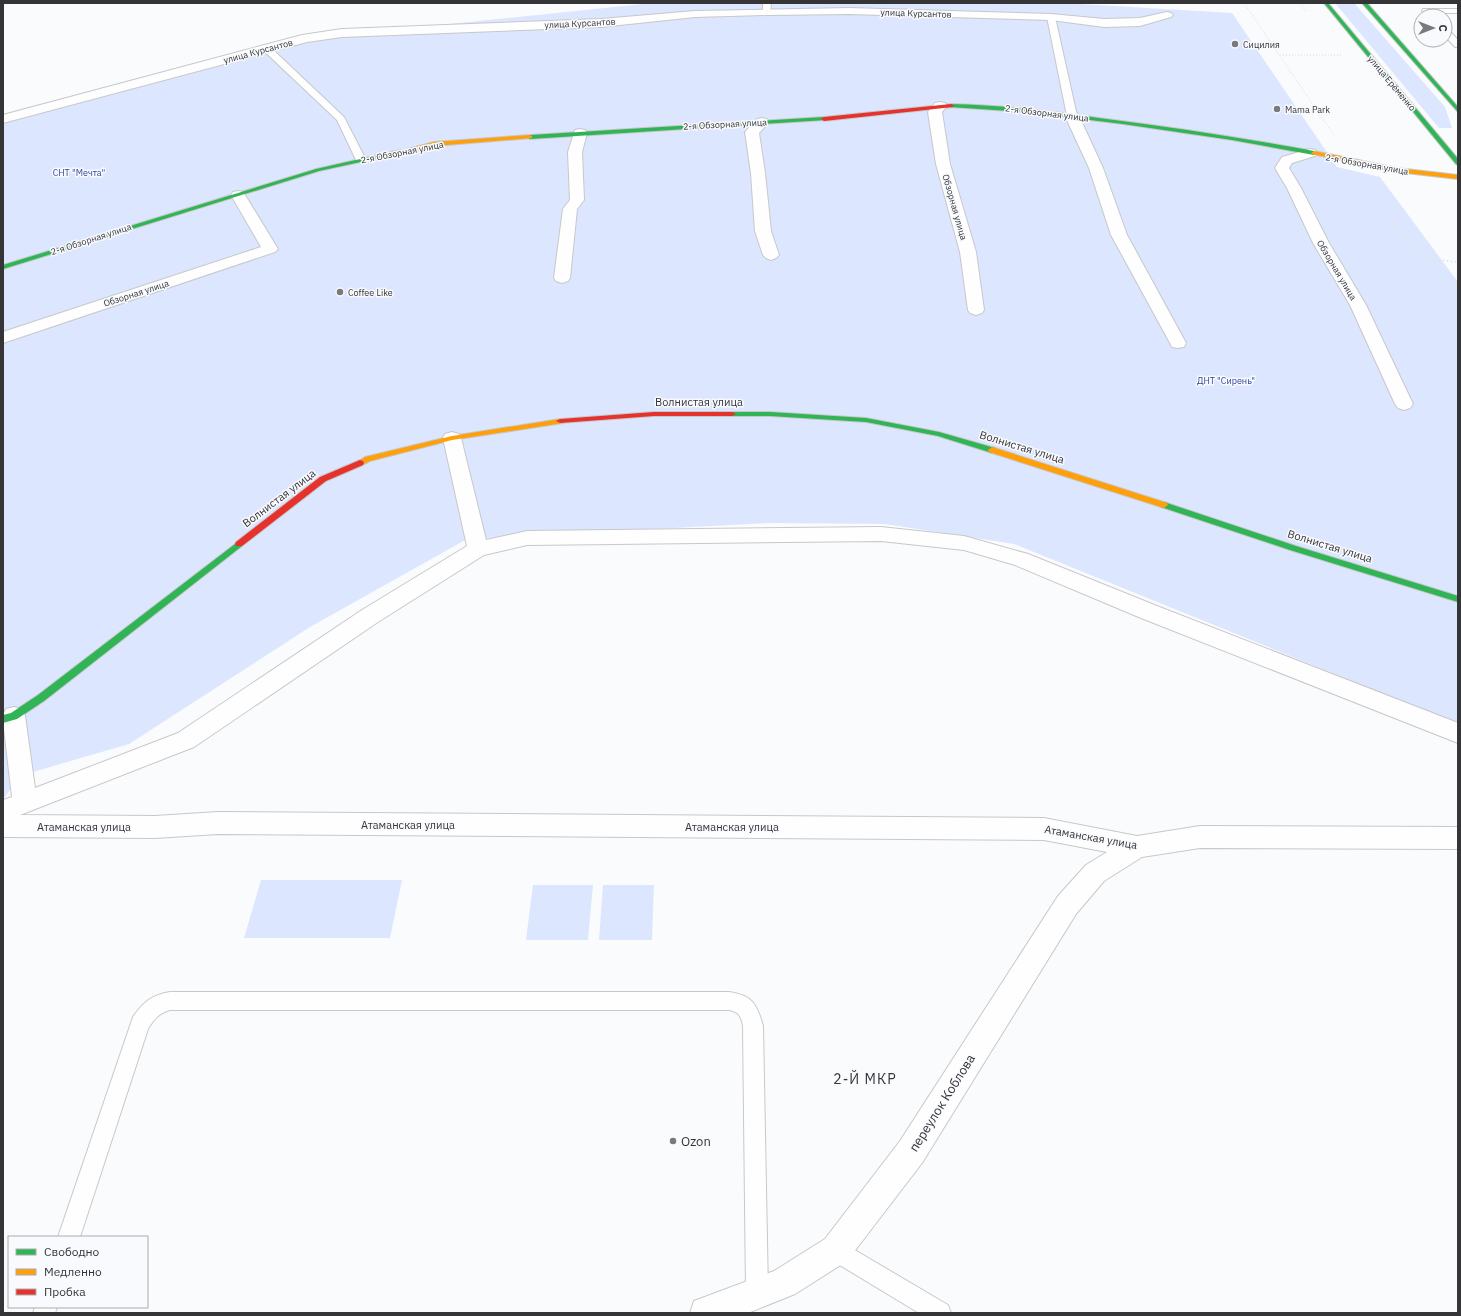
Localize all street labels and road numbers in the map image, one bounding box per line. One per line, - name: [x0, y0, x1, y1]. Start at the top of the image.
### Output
- street label: улица Курсантов: [880, 6, 952, 20]
- street label: улица Курсантов: [544, 16, 616, 30]
- street label: улица Курсантов: [222, 36, 294, 66]
- street label: улица Ерёменко: [1366, 53, 1418, 113]
- street label: 2-я Обзорная улица: [1005, 102, 1090, 124]
- street label: 2-я Обзорная улица: [683, 116, 767, 132]
- street label: 2-я Обзорная улица: [360, 139, 444, 165]
- street label: 2-я Обзорная улица: [1325, 151, 1410, 177]
- street label: Обзорная улица: [940, 173, 970, 241]
- street label: 2-я Обзорная улица: [49, 221, 133, 257]
- street label: Обзорная улица: [1315, 238, 1359, 302]
- street label: Обзорная улица: [102, 277, 170, 309]
- street label: Волнистая улица: [655, 395, 743, 409]
- street label: Волнистая улица: [978, 427, 1066, 467]
- street label: Волнистая улица: [240, 466, 318, 530]
- street label: Волнистая улица: [1286, 526, 1374, 566]
- street label: Атаманская улица: [361, 818, 455, 832]
- street label: Атаманская улица: [37, 820, 131, 834]
- street label: Атаманская улица: [685, 820, 779, 834]
- street label: Атаманская улица: [1044, 822, 1139, 852]
- street label: переулок Коблова: [905, 1051, 979, 1155]

